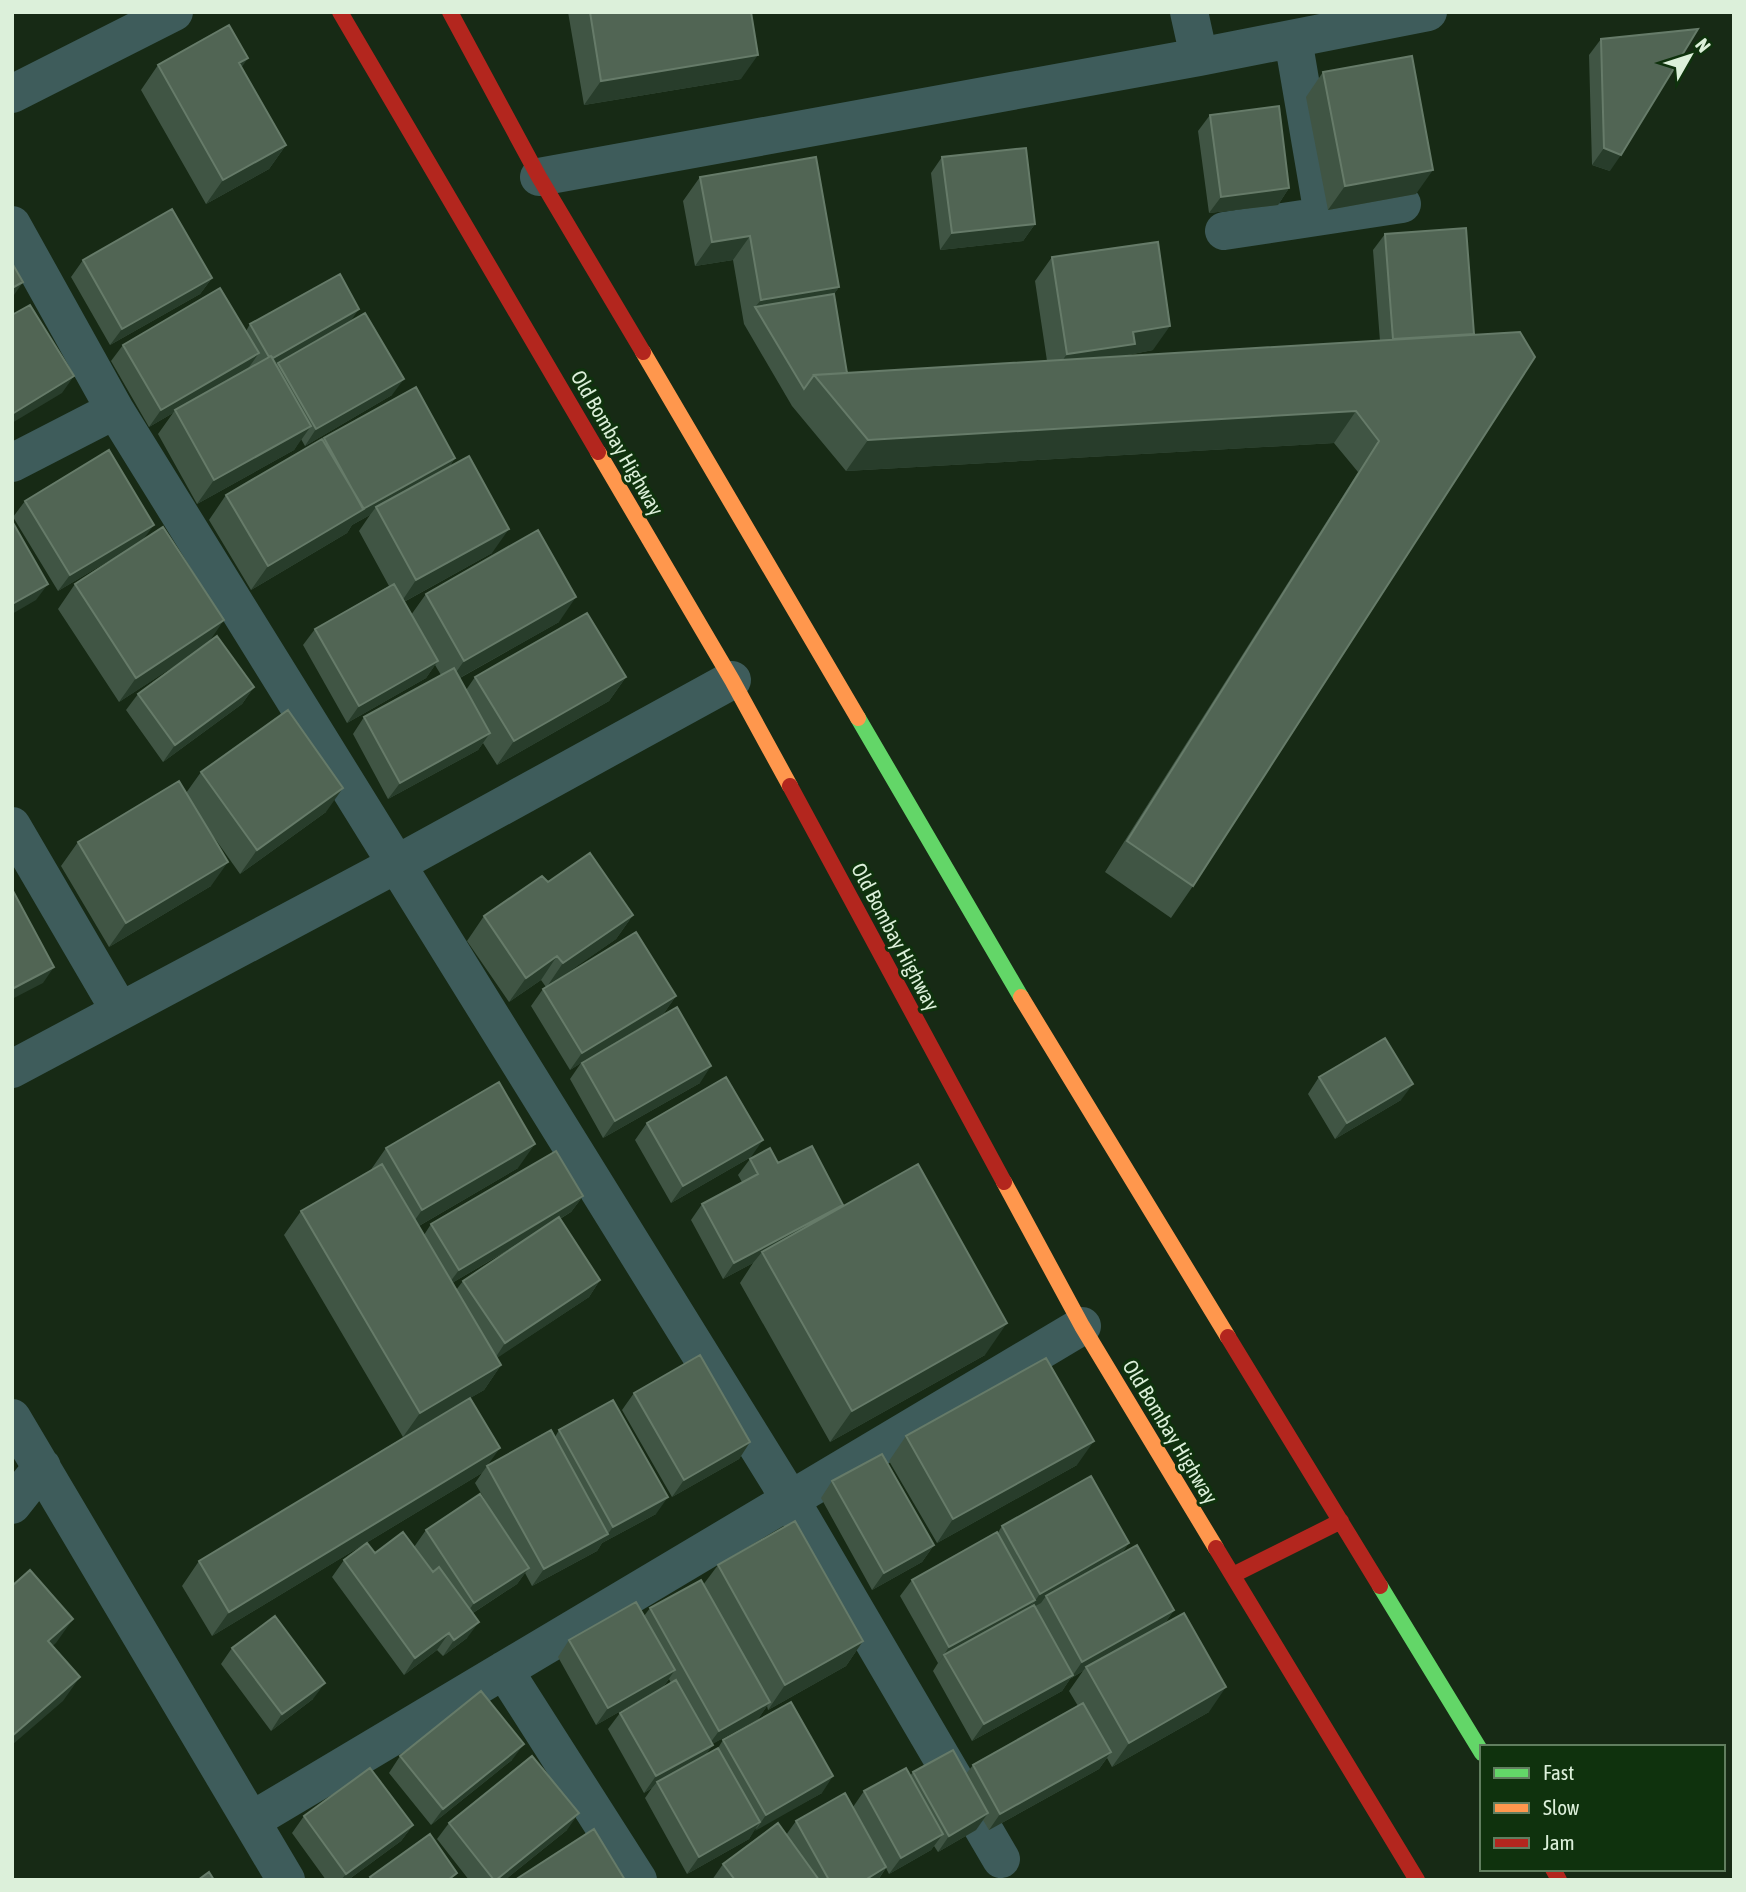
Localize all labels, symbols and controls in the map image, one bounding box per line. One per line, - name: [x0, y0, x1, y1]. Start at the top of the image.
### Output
- north arrow: [1655, 21, 1725, 91]
- text: N: [1691, 34, 1715, 57]
- street label: Old Bombay Highway: [567, 366, 669, 520]
- street label: Old Bombay Highway: [847, 859, 945, 1015]
- street label: Old Bombay Highway: [1118, 1355, 1223, 1508]
- legend: [1480, 1745, 1725, 1871]
- text: Fast: [1543, 1760, 1574, 1784]
- text: Slow: [1543, 1795, 1580, 1819]
- text: Jam: [1543, 1830, 1575, 1854]

